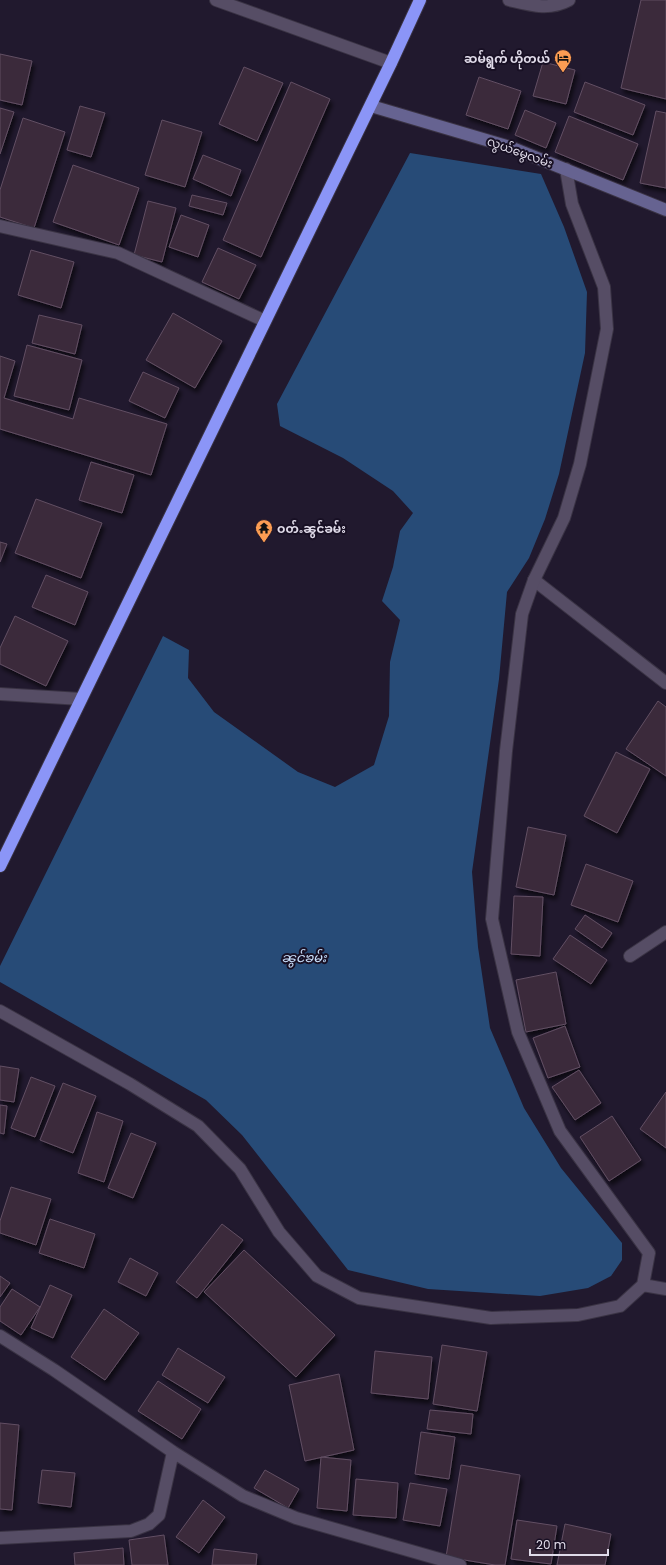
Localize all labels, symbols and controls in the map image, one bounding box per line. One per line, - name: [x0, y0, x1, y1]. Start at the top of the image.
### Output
- hotel icon: ဆမ်ရွက် ဟိုတယ်: [553, 48, 573, 73]
- place label: ဆမ်ရွက် ဟိုတယ်: [464, 49, 550, 70]
- street label: လွယ်မွေလမ်း: [484, 132, 555, 174]
- temple icon: ဝတ်ႉၼွင်ၶမ်း: [254, 518, 274, 543]
- place label: ဝတ်ႉၼွင်ၶမ်း: [277, 519, 346, 539]
- water label: ၼွင်ၶမ်း: [281, 948, 328, 968]
- scale bar: [530, 1531, 608, 1557]
- text: 20 m: [536, 1536, 566, 1553]

